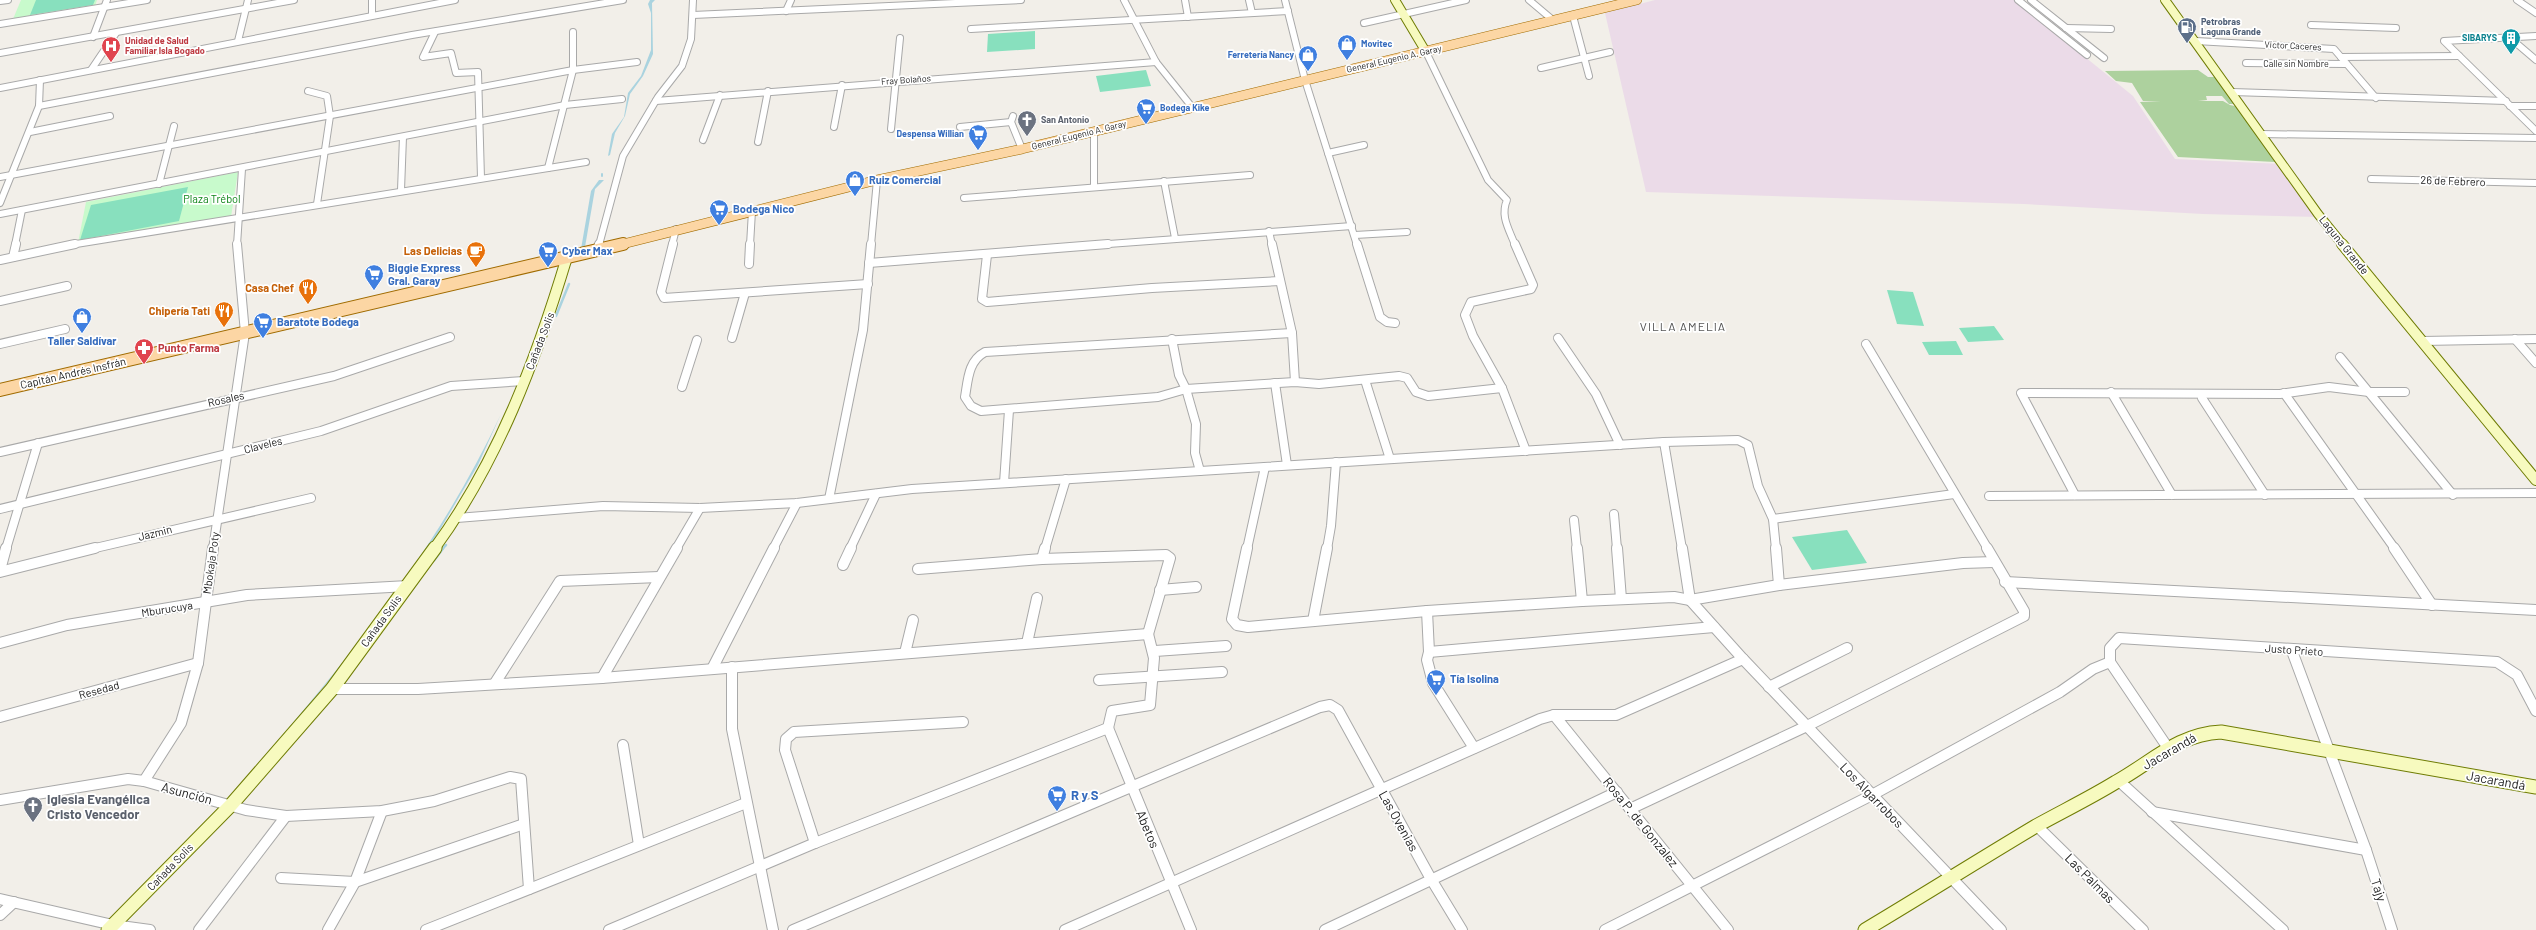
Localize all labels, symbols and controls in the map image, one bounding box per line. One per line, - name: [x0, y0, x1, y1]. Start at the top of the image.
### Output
- fuel station icon: Petrobras Laguna Grande: [2176, 16, 2198, 44]
- place label: Petrobras Laguna Grande: [2201, 16, 2261, 37]
- building icon: SIBARYS: [2500, 27, 2522, 55]
- place label: SIBARYS: [2462, 32, 2498, 43]
- shop icon: Movitec: [1336, 33, 1358, 61]
- hospital icon: Unidad de Salud Familiar Isla Bogado: [100, 35, 122, 63]
- place label: Unidad de Salud Familiar Isla Bogado: [125, 35, 205, 56]
- place label: Movitec: [1361, 38, 1392, 49]
- street label: Victor Caceres: [2264, 39, 2322, 52]
- street label: General Eugenio A. Garay: [1345, 42, 1442, 75]
- shop icon: Ferretería Nancy: [1297, 44, 1319, 72]
- place label: Ferretería Nancy: [1228, 49, 1294, 60]
- street label: Calle sin Nombre: [2263, 58, 2329, 69]
- street label: Fray Bolaños: [881, 72, 931, 87]
- supermarket icon: Bodega Kike: [1135, 97, 1157, 125]
- place label: Bodega Kike: [1160, 102, 1209, 113]
- church icon: San Antonio: [1016, 109, 1038, 137]
- place label: San Antonio: [1041, 114, 1089, 125]
- street label: General Eugenio A. Garay: [1030, 117, 1127, 152]
- supermarket icon: Despensa Willian: [967, 123, 989, 151]
- place label: Despensa Willian: [897, 128, 964, 139]
- shop icon: Ruiz Comercial: [844, 169, 866, 197]
- place label: Ruiz Comercial: [869, 173, 941, 186]
- street label: 26 de Febrero: [2420, 173, 2486, 188]
- park label: Plaza Trébol: [183, 192, 241, 205]
- supermarket icon: Bodega Nico: [708, 198, 730, 226]
- place label: Bodega Nico: [733, 202, 794, 215]
- street label: Laguna Grande: [2317, 213, 2372, 277]
- cafe icon: Las Delicias: [465, 240, 487, 268]
- supermarket icon: Cyber Max: [537, 240, 559, 268]
- place label: Las Delicias: [404, 244, 462, 257]
- place label: Cyber Max: [562, 244, 613, 257]
- place label: Biggie Express Gral. Garay: [388, 261, 461, 287]
- supermarket icon: Biggie Express Gral. Garay: [363, 263, 385, 291]
- restaurant icon: Casa Chef: [297, 277, 319, 305]
- place label: Casa Chef: [245, 281, 294, 294]
- restaurant icon: Chipería Tati: [213, 300, 235, 328]
- place label: Chipería Tati: [149, 304, 210, 317]
- shop icon: Taller Saldívar: [71, 306, 93, 334]
- street label: Cañada Solis: [523, 310, 556, 371]
- supermarket icon: Baratote Bodega: [252, 311, 274, 339]
- place label: Baratote Bodega: [277, 315, 359, 328]
- district label: VILLA AMELIA: [1640, 319, 1726, 333]
- place label: Taller Saldívar: [48, 334, 117, 347]
- pharmacy icon: Punto Farma: [133, 337, 155, 365]
- place label: Punto Farma: [158, 341, 220, 354]
- street label: Capitán Andrés Insfrán: [19, 354, 127, 391]
- street label: Rosales: [206, 388, 245, 409]
- street label: Claveles: [242, 433, 283, 456]
- street label: Jazmin: [136, 522, 173, 543]
- street label: Mbokaja Poty: [200, 531, 221, 595]
- street label: Cañada Solis: [358, 592, 404, 649]
- street label: Mburucuya: [140, 598, 194, 619]
- street label: Justo Prieto: [2264, 641, 2324, 658]
- supermarket icon: Tía Isolina: [1425, 668, 1447, 696]
- place label: Tía Isolina: [1450, 672, 1499, 685]
- street label: Resedad: [77, 678, 120, 701]
- street label: Jacarandá: [2139, 729, 2199, 773]
- street label: Los Algarrobos: [1837, 759, 1907, 831]
- street label: Jacarandá: [2465, 767, 2527, 793]
- street label: Rosa P. de Gonzalez: [1600, 774, 1682, 870]
- street label: Asunción: [160, 779, 214, 807]
- supermarket icon: R y S: [1046, 784, 1068, 812]
- place label: R y S: [1071, 787, 1099, 803]
- street label: Las Ovenias: [1376, 788, 1422, 854]
- place label: Iglesia Evangélica Cristo Vencedor: [47, 791, 150, 822]
- church icon: Iglesia Evangélica Cristo Vencedor: [22, 795, 44, 823]
- street label: Abetos: [1133, 808, 1163, 850]
- street label: Cañada Solis: [144, 840, 195, 893]
- street label: Las Palmas: [2062, 850, 2118, 906]
- street label: Tajy: [2368, 877, 2390, 903]

